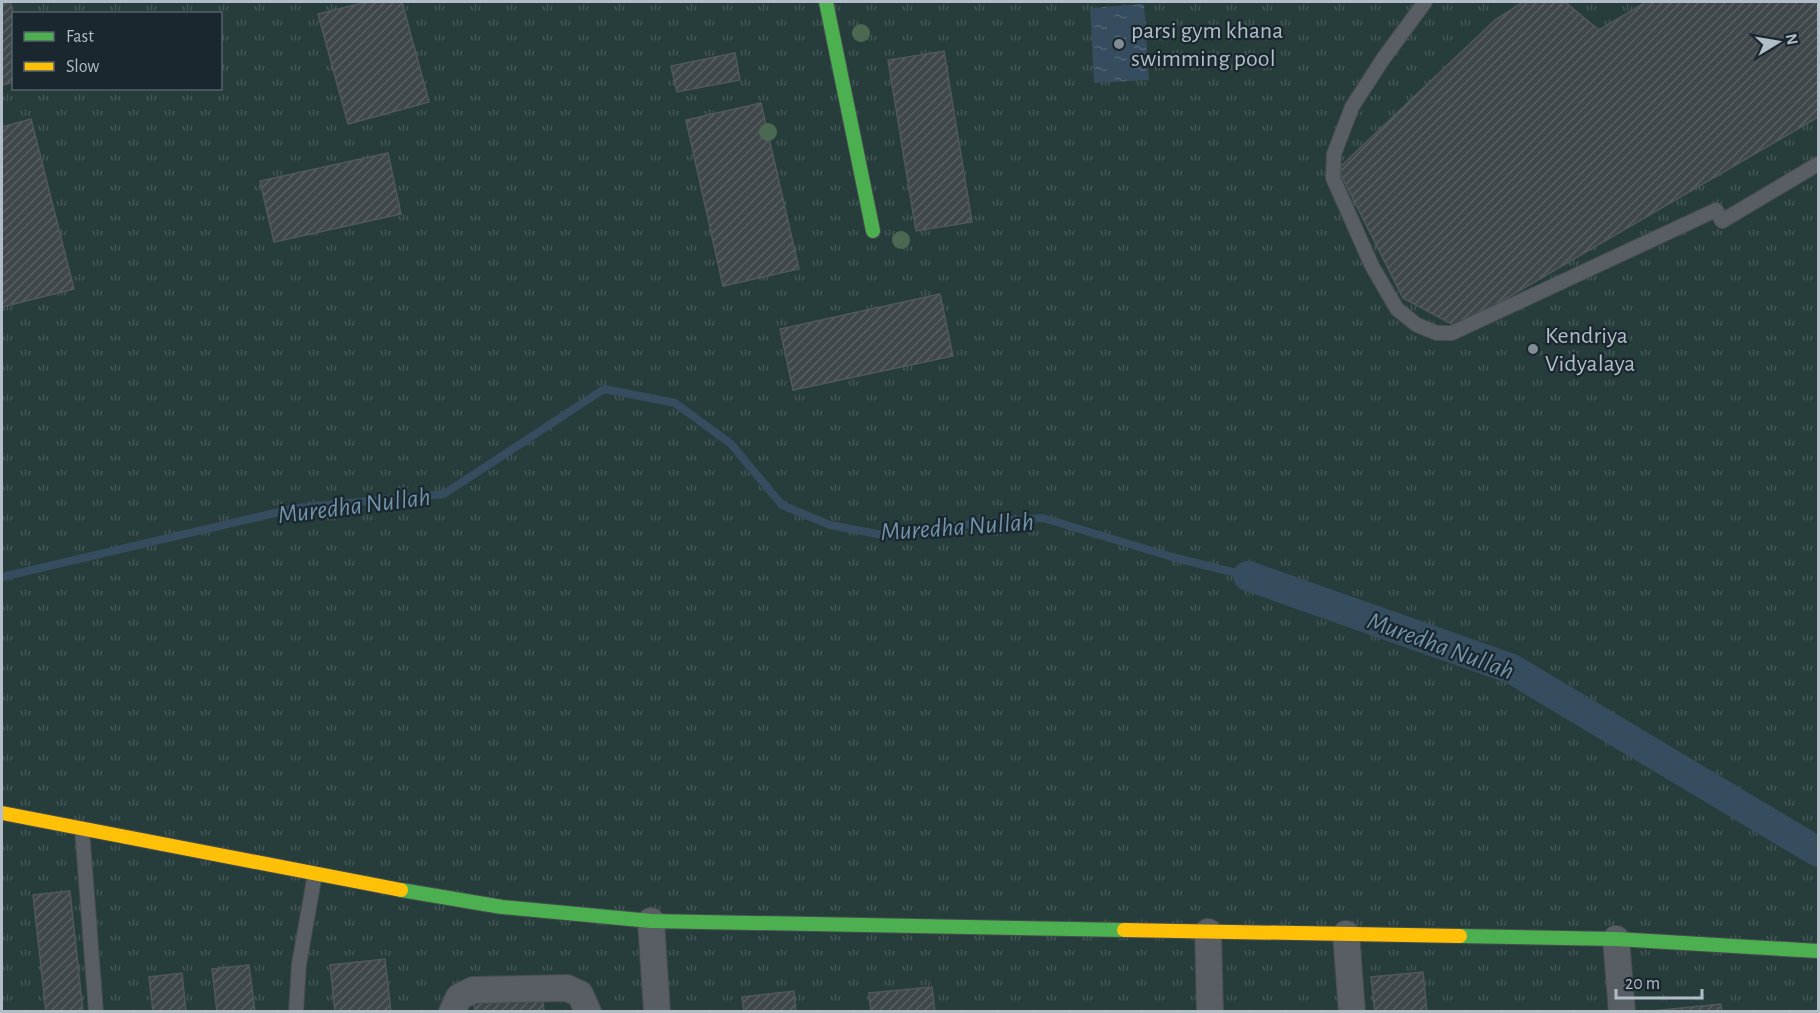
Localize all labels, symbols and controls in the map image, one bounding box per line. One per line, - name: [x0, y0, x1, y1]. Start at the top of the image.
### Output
- legend: [12, 12, 222, 90]
- north arrow: [1748, 12, 1808, 72]
- place label: parsi gym khana swimming pool: [1131, 19, 1283, 71]
- text: Fast: [66, 28, 94, 46]
- text: N: [1783, 32, 1801, 46]
- marker: parsi gym khana swimming pool: [1112, 37, 1126, 51]
- text: Slow: [66, 58, 99, 76]
- place label: Kendriya Vidyalaya: [1545, 324, 1635, 376]
- marker: Kendriya Vidyalaya: [1526, 342, 1540, 356]
- water label: Muredha Nullah: [276, 484, 432, 528]
- water label: Muredha Nullah: [879, 509, 1035, 545]
- water label: Muredha Nullah: [1364, 607, 1517, 684]
- scale bar: [1616, 962, 1702, 1000]
- text: 20 m: [1625, 975, 1660, 993]

